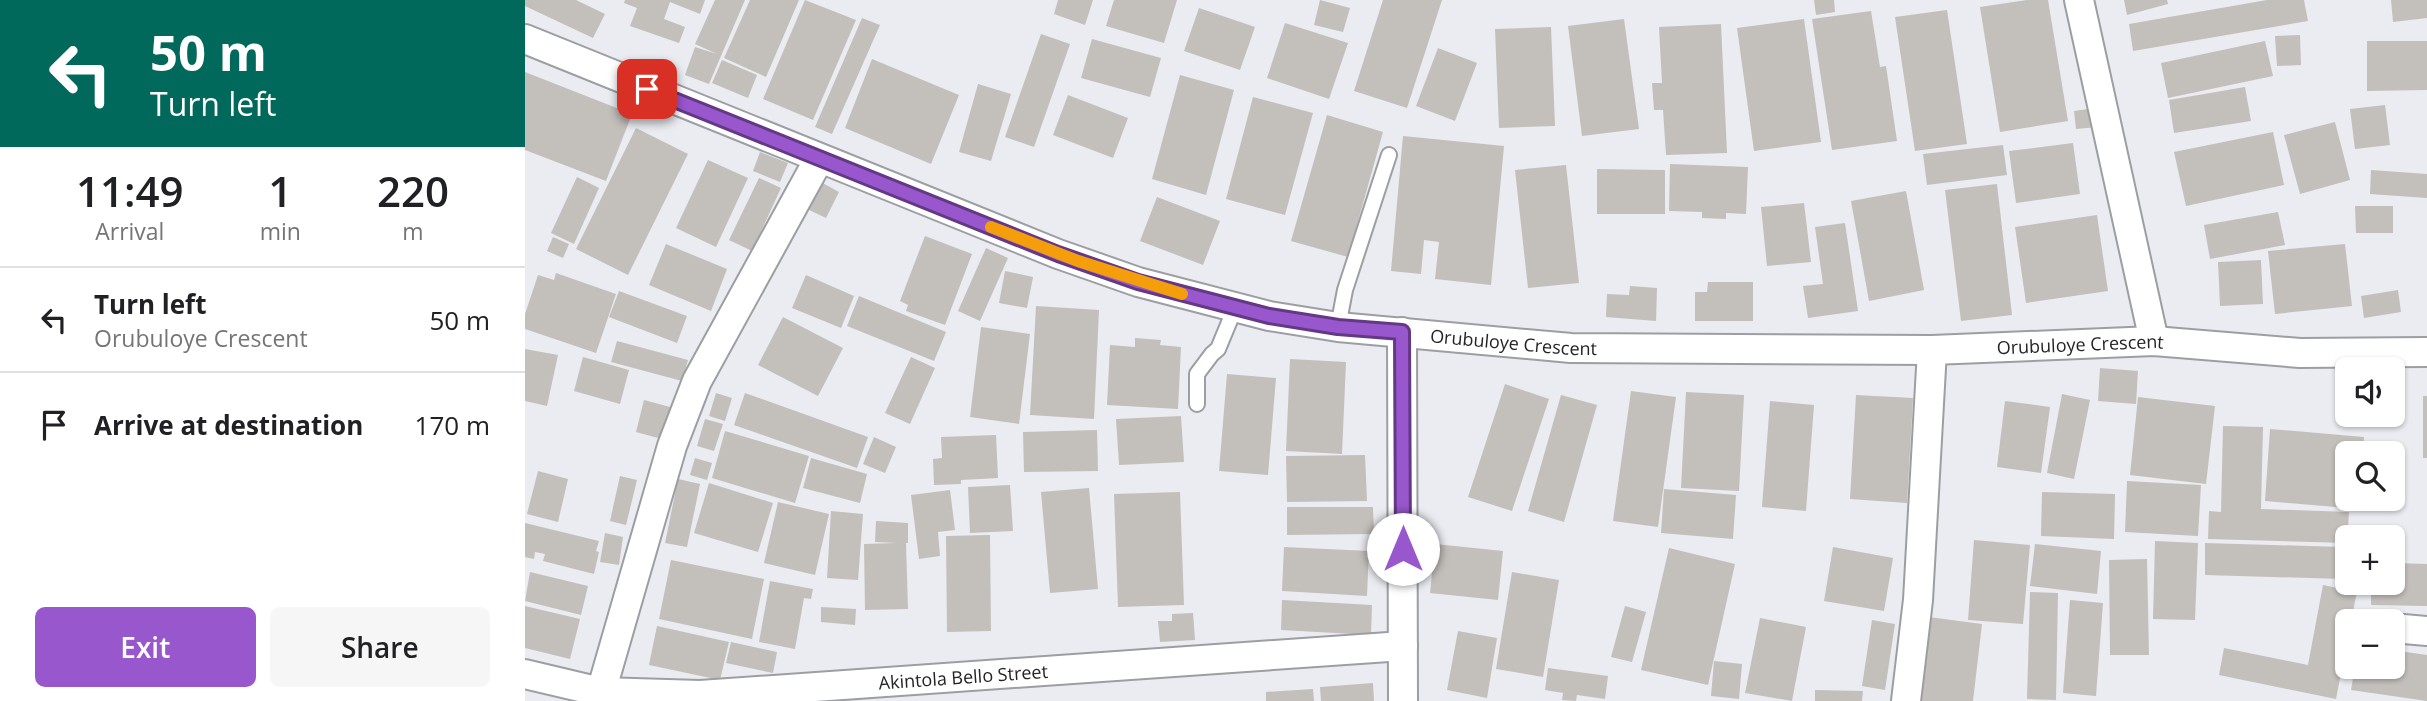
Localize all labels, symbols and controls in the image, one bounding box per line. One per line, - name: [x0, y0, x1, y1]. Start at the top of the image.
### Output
- text: 50 m: [150, 19, 267, 85]
- icon: left: [35, 28, 126, 119]
- pin: [617, 59, 677, 119]
- icon: arrive: [628, 70, 666, 108]
- text: Turn left: [150, 82, 276, 125]
- text: 11:49: [76, 162, 184, 219]
- text: 1: [268, 162, 292, 219]
- text: 220: [377, 162, 449, 219]
- text: Arrival: [95, 215, 164, 247]
- text: min: [260, 215, 301, 247]
- text: m: [402, 215, 424, 247]
- text: Turn left: [94, 286, 206, 322]
- icon: left: [35, 301, 73, 339]
- text: 50 m: [429, 302, 490, 338]
- text: Orubuloye Crescent: [94, 322, 308, 354]
- street label: Orubuloye Crescent: [1429, 323, 1597, 360]
- street label: Orubuloye Crescent: [1996, 329, 2165, 359]
- map controls: [2335, 357, 2405, 679]
- button: sound: [2335, 357, 2405, 427]
- icon: arrive: [35, 406, 73, 444]
- text: Arrive at destination: [94, 407, 363, 443]
- text: 170 m: [415, 407, 490, 443]
- button: search: [2335, 441, 2405, 511]
- position arrow: [1366, 512, 1440, 586]
- button: +: [2335, 525, 2405, 595]
- button: Exit: [35, 607, 256, 687]
- button: Share: [270, 607, 490, 687]
- button: −: [2335, 609, 2405, 679]
- street label: Akintola Bello Street: [878, 659, 1049, 695]

